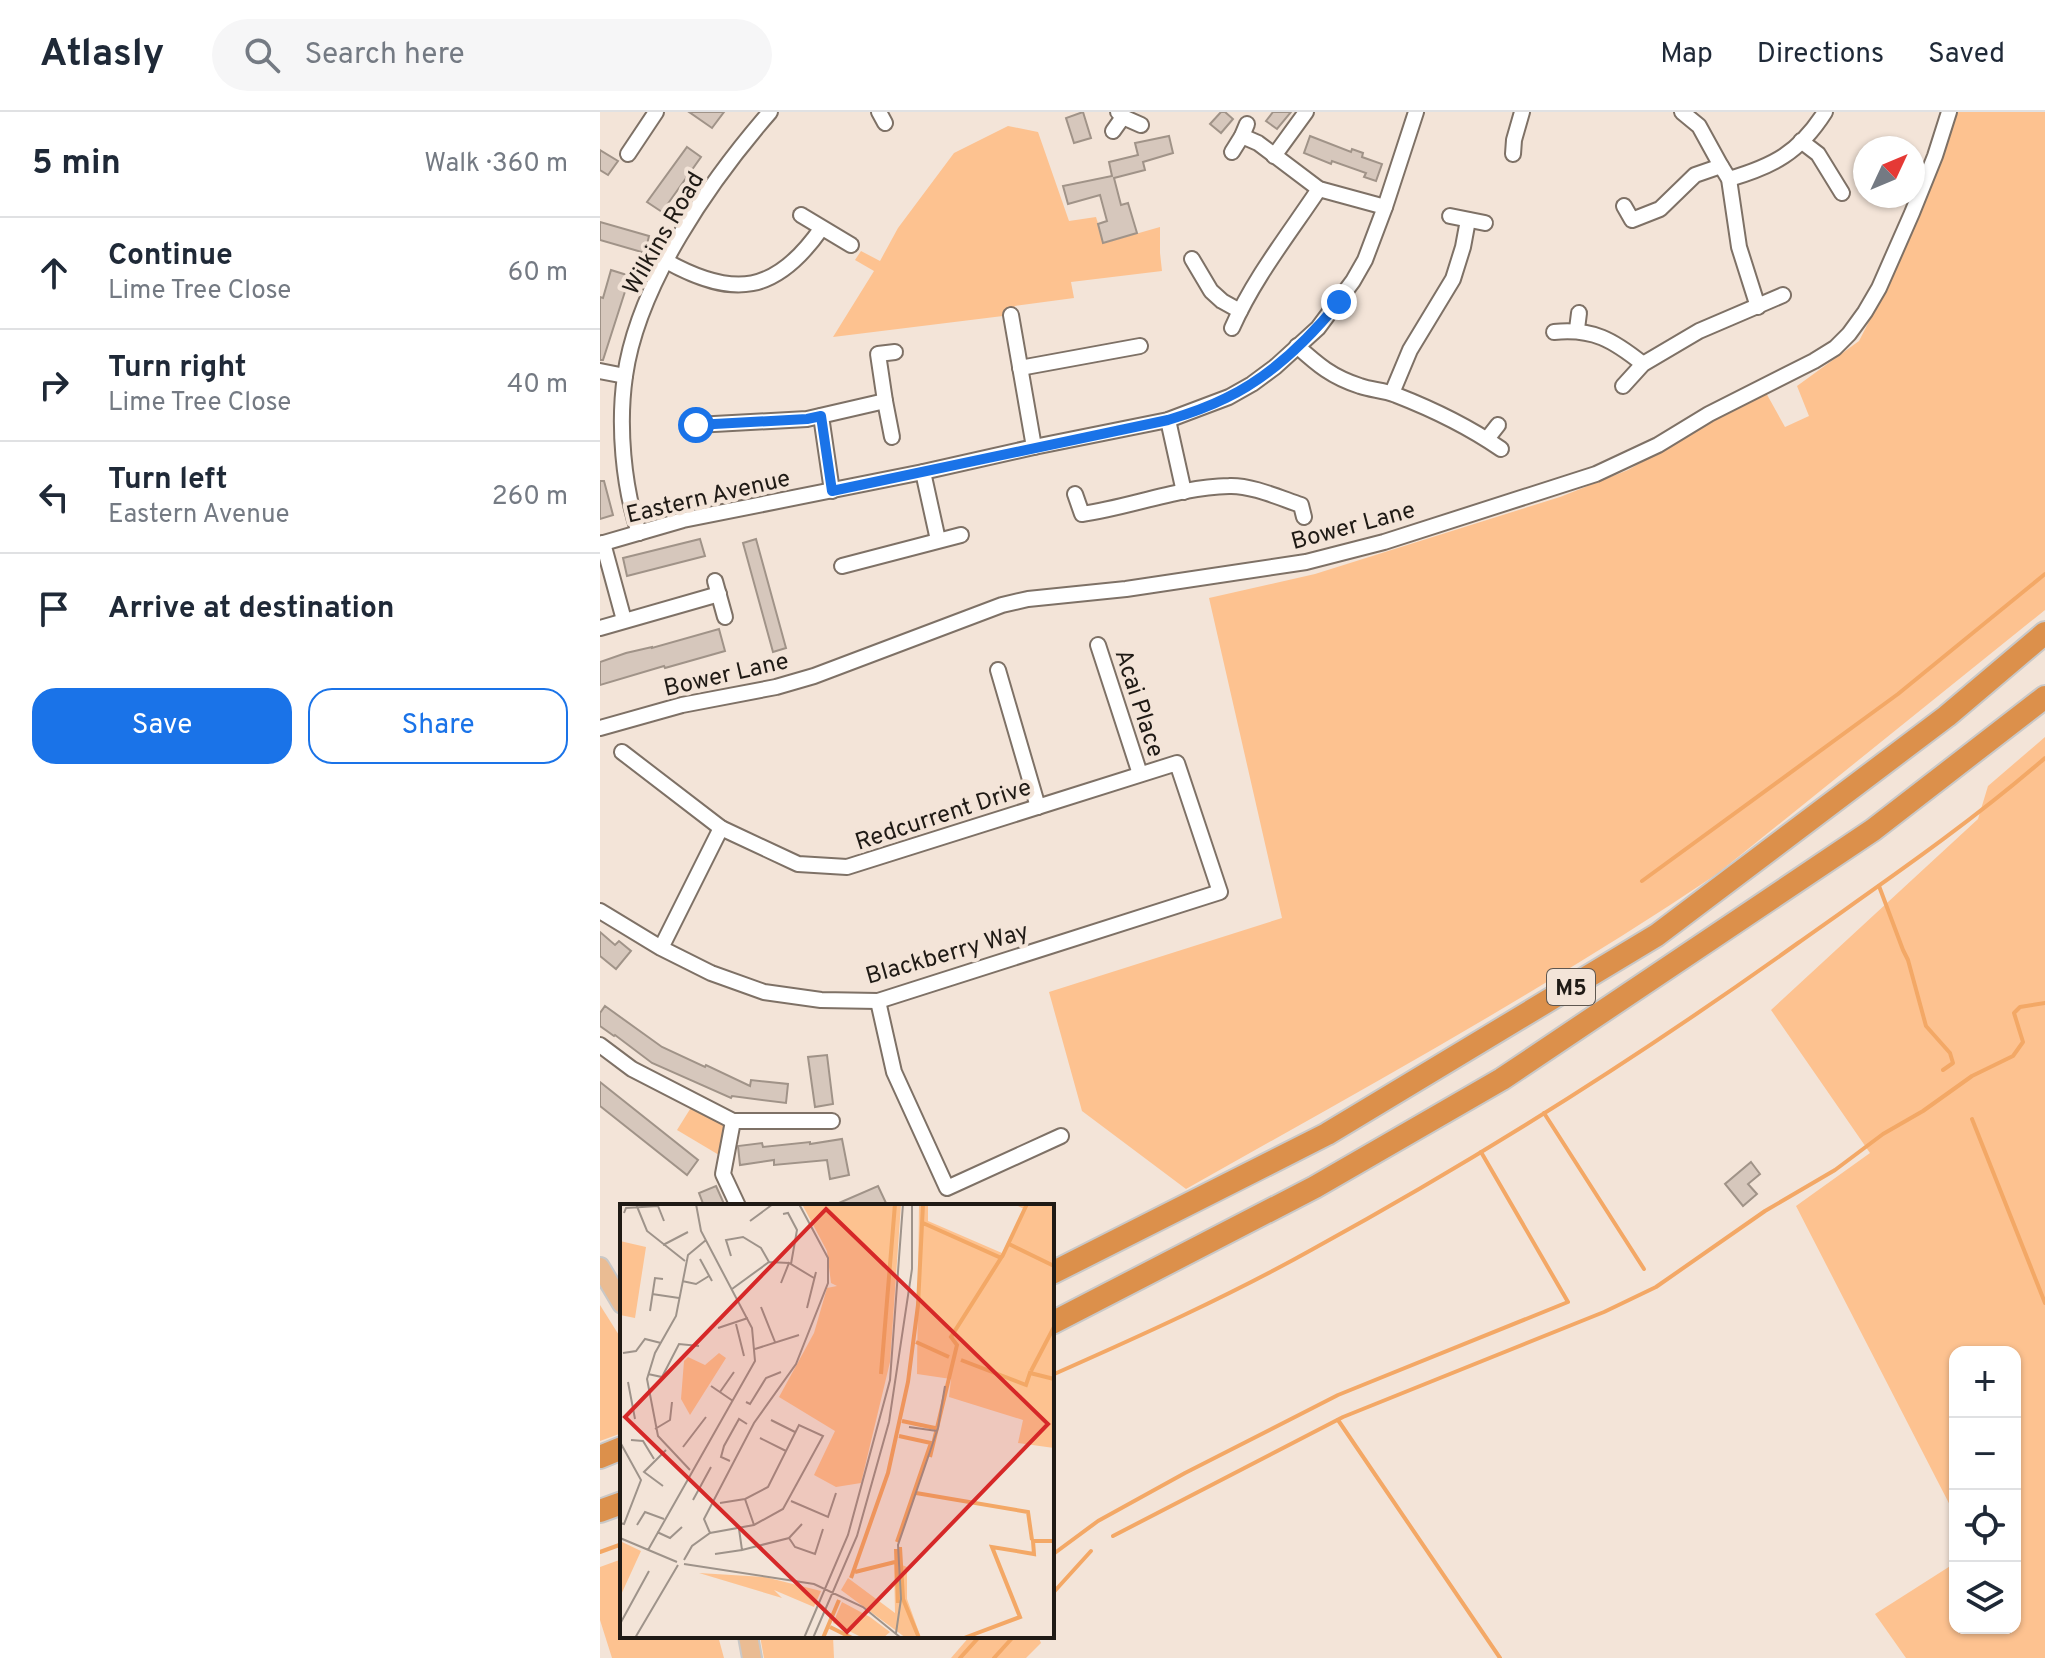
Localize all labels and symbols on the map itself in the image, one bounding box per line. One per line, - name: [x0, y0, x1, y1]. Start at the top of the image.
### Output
- north arrow: [1853, 136, 1925, 208]
- street label: Wilkins Road: [617, 167, 712, 301]
- route end: [1321, 284, 1357, 320]
- route start: [678, 407, 714, 443]
- street label: Eastern Avenue: [623, 464, 793, 531]
- street label: Bower Lane: [1288, 496, 1419, 558]
- street label: Acai Place: [1107, 646, 1170, 761]
- street label: Bower Lane: [661, 647, 792, 705]
- street label: Redcurrent Drive: [852, 773, 1035, 859]
- street label: Blackberry Way: [863, 917, 1033, 993]
- road number: M5: [1547, 969, 1595, 1005]
- inset map: [620, 1204, 1054, 1638]

